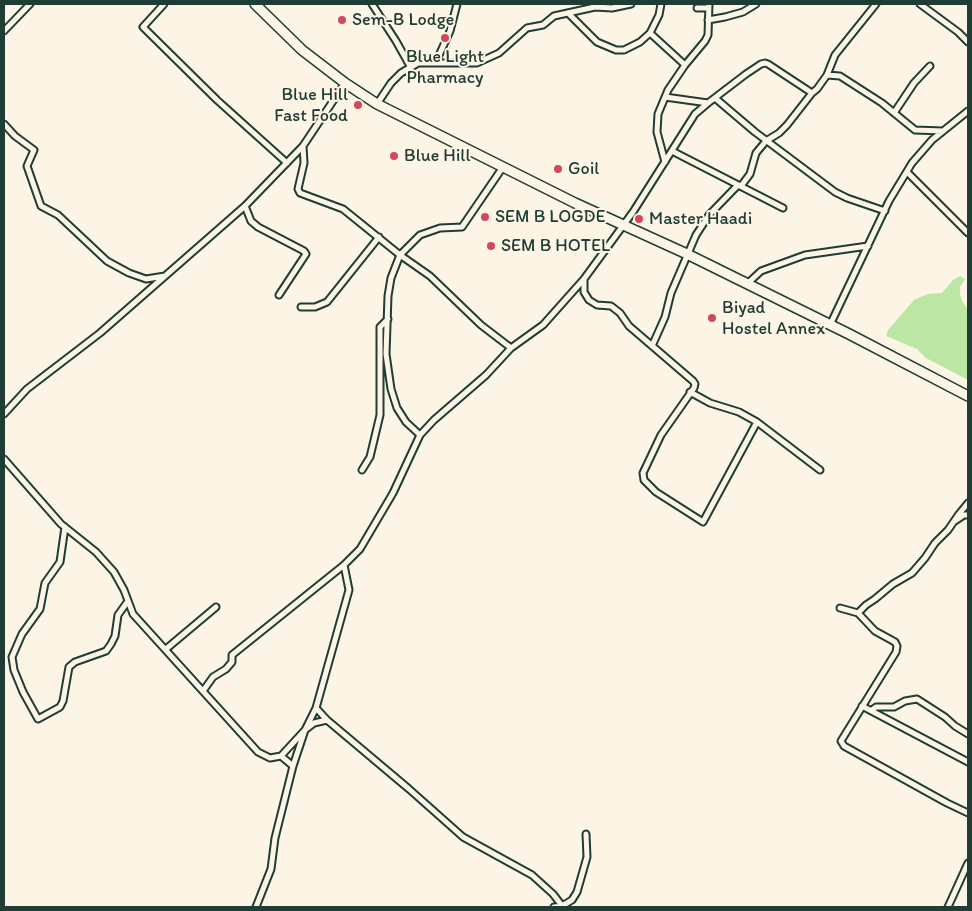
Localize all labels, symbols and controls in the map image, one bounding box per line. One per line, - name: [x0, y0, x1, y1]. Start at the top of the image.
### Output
- place label: Sem-B Lodge: [352, 9, 454, 31]
- marker: Sem-B Lodge: [336, 14, 348, 26]
- marker: Blue Light Pharmacy: [439, 32, 451, 44]
- place label: Blue Light Pharmacy: [406, 46, 484, 88]
- place label: Blue Hill Fast Food: [274, 84, 348, 126]
- marker: Blue Hill Fast Food: [352, 99, 364, 111]
- place label: Blue Hill: [404, 145, 471, 167]
- marker: Blue Hill: [388, 150, 400, 162]
- place label: Goil: [568, 158, 599, 180]
- marker: Goil: [552, 163, 564, 175]
- place label: SEM B LOGDE: [495, 206, 606, 228]
- place label: Master Haadi: [649, 208, 752, 230]
- marker: SEM B LOGDE: [479, 211, 491, 223]
- marker: Master Haadi: [633, 213, 645, 225]
- place label: SEM B HOTEL: [501, 235, 610, 257]
- marker: SEM B HOTEL: [485, 240, 497, 252]
- place label: Biyad Hostel Annex: [722, 297, 825, 340]
- marker: Biyad Hostel Annex: [706, 312, 718, 324]

